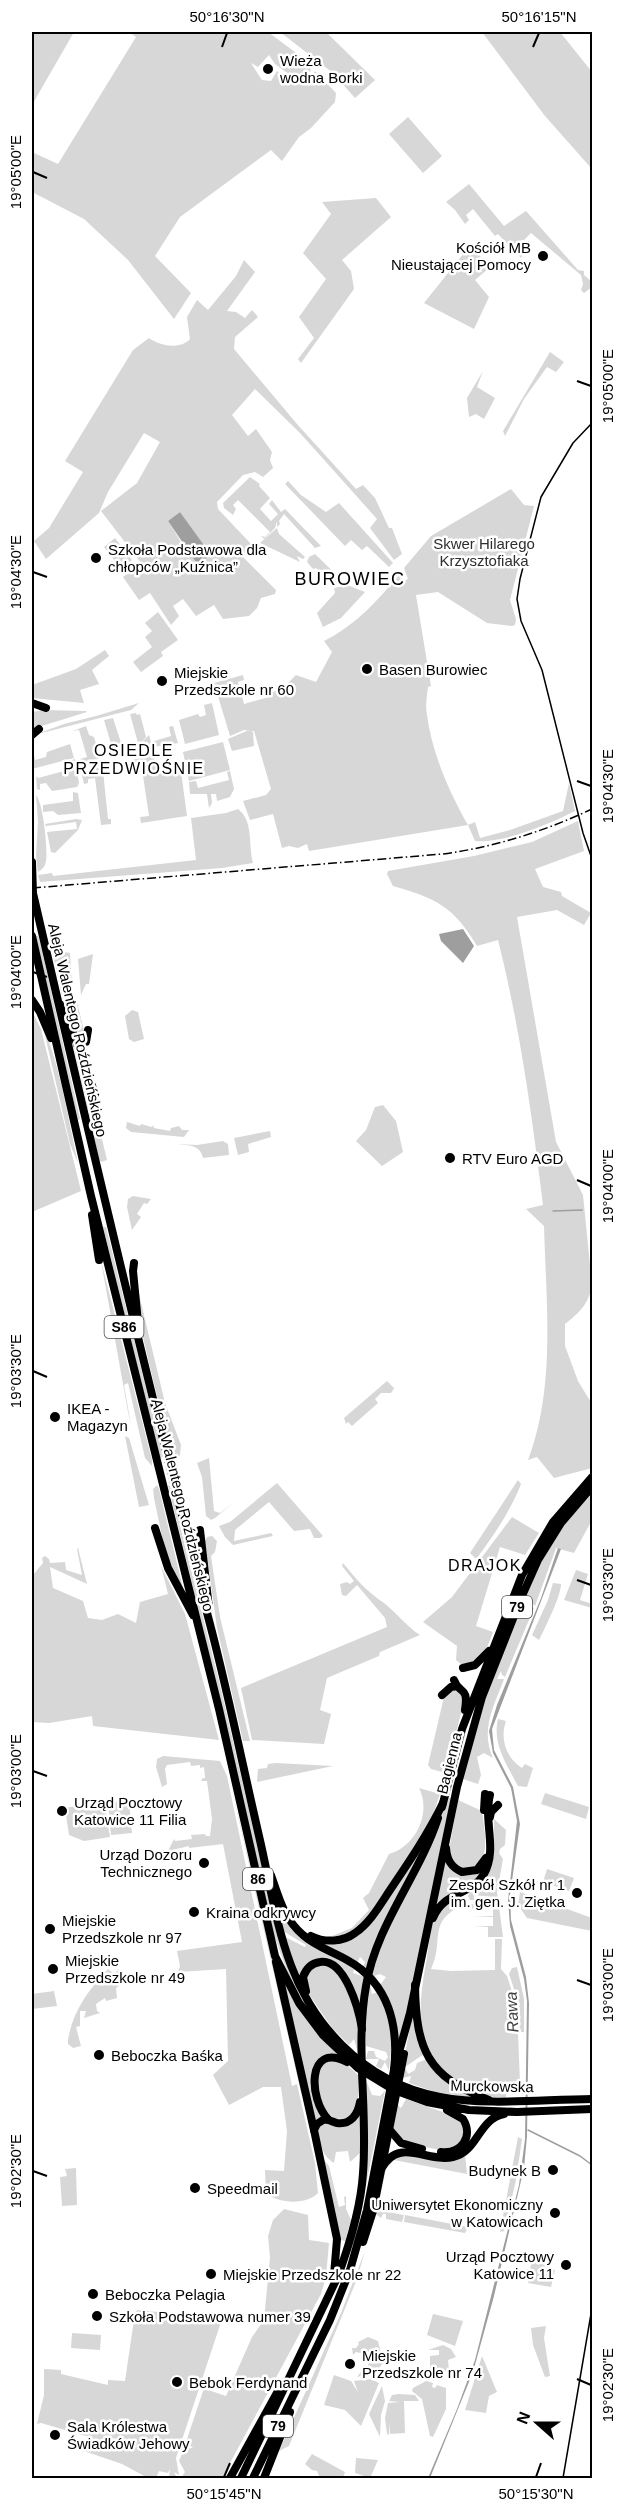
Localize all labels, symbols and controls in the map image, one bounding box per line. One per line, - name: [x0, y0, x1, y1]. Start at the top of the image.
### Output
- text: 50°16'30"N: [189, 8, 265, 25]
- text: 50°16'15"N: [501, 8, 577, 25]
- place label: Wieża wodna Borki: [279, 52, 363, 86]
- marker: Wieża wodna Borki: [261, 62, 275, 76]
- text: 19°05'00"E: [7, 135, 24, 209]
- place label: Kościół MB Nieustającej Pomocy: [391, 239, 531, 273]
- marker: Kościół MB Nieustającej Pomocy: [536, 249, 550, 263]
- text: 19°05'00"E: [599, 349, 616, 423]
- text: 19°04'30"E: [7, 535, 24, 609]
- park label: Skwer Hilarego Krzysztofiaka: [433, 535, 535, 569]
- place label: Szkoła Podstawowa dla chłopców „Kuźnica”: [108, 541, 267, 575]
- marker: Szkoła Podstawowa dla chłopców „Kuźnica”: [89, 551, 103, 565]
- district label: BUROWIEC: [295, 569, 406, 589]
- place label: Basen Burowiec: [379, 661, 488, 678]
- marker: Basen Burowiec: [360, 662, 374, 676]
- place label: Miejskie Przedszkole nr 60: [174, 664, 294, 698]
- marker: Miejskie Przedszkole nr 60: [155, 674, 169, 688]
- district label: OSIEDLE PRZEDWIOŚNIE: [63, 742, 205, 777]
- text: 19°04'30"E: [599, 749, 616, 823]
- street label: Aleja Walentego Roździeńskiego: [45, 922, 111, 1138]
- text: 19°04'00"E: [7, 935, 24, 1009]
- text: 19°04'00"E: [599, 1149, 616, 1223]
- place label: RTV Euro AGD: [462, 1150, 564, 1167]
- marker: RTV Euro AGD: [443, 1151, 457, 1165]
- road number: S86: [104, 1316, 144, 1338]
- text: 19°03'30"E: [7, 1334, 24, 1408]
- street label: Aleja Walentego Roździeńskiego: [148, 1397, 218, 1613]
- place label: IKEA - Magazyn: [67, 1400, 128, 1434]
- marker: IKEA - Magazyn: [48, 1410, 62, 1424]
- text: 19°03'30"E: [599, 1548, 616, 1622]
- district label: DRAJOK: [448, 1557, 522, 1574]
- road number: 79: [502, 1596, 532, 1618]
- street label: Bagienna: [433, 1730, 465, 1796]
- text: 19°03'00"E: [7, 1734, 24, 1808]
- place label: Urząd Pocztowy Katowice 11 Filia: [74, 1794, 187, 1828]
- marker: Urząd Pocztowy Katowice 11 Filia: [55, 1804, 69, 1818]
- place label: Urząd Dozoru Technicznego: [99, 1846, 192, 1880]
- marker: Urząd Dozoru Technicznego: [197, 1856, 211, 1870]
- road number: 86: [243, 1868, 273, 1890]
- place label: Zespół Szkół nr 1 im. gen. J. Ziętka: [449, 1876, 566, 1910]
- marker: Zespół Szkół nr 1 im. gen. J. Ziętka: [570, 1886, 584, 1900]
- place label: Kraina odkrywcy: [206, 1904, 317, 1921]
- marker: Kraina odkrywcy: [187, 1905, 201, 1919]
- place label: Miejskie Przedszkole nr 97: [62, 1912, 182, 1946]
- marker: Miejskie Przedszkole nr 97: [43, 1922, 57, 1936]
- text: 19°03'00"E: [599, 1948, 616, 2022]
- place label: Miejskie Przedszkole nr 49: [65, 1952, 185, 1986]
- marker: Miejskie Przedszkole nr 49: [46, 1962, 60, 1976]
- water label: Rawa: [502, 1991, 522, 2033]
- place label: Beboczka Baśka: [111, 2047, 223, 2064]
- marker: Beboczka Baśka: [92, 2048, 106, 2062]
- street label: Murckowska: [450, 2077, 534, 2095]
- text: 19°02'30"E: [7, 2134, 24, 2208]
- place label: Budynek B: [468, 2162, 541, 2179]
- marker: Budynek B: [546, 2163, 560, 2177]
- place label: Speedmail: [207, 2180, 278, 2197]
- marker: Speedmail: [188, 2181, 202, 2195]
- place label: Uniwersytet Ekonomiczny w Katowicach: [371, 2196, 543, 2230]
- marker: Uniwersytet Ekonomiczny w Katowicach: [548, 2206, 562, 2220]
- place label: Urząd Pocztowy Katowice 11: [446, 2248, 554, 2282]
- marker: Urząd Pocztowy Katowice 11: [559, 2258, 573, 2272]
- place label: Miejskie Przedszkole nr 22: [223, 2266, 401, 2283]
- marker: Miejskie Przedszkole nr 22: [204, 2267, 218, 2281]
- place label: Beboczka Pelagia: [105, 2286, 226, 2303]
- marker: Beboczka Pelagia: [86, 2287, 100, 2301]
- place label: Szkoła Podstawowa numer 39: [109, 2308, 311, 2325]
- marker: Szkoła Podstawowa numer 39: [90, 2309, 104, 2323]
- place label: Miejskie Przedszkole nr 74: [362, 2347, 482, 2381]
- text: 19°02'30"E: [599, 2348, 616, 2422]
- marker: Miejskie Przedszkole nr 74: [343, 2357, 357, 2371]
- place label: Bebok Ferdynand: [189, 2374, 307, 2391]
- marker: Bebok Ferdynand: [170, 2375, 184, 2389]
- north arrow: [507, 2393, 567, 2453]
- text: N: [513, 2409, 533, 2426]
- road number: 79: [263, 2415, 293, 2437]
- place label: Sala Królestwa Świadków Jehowy: [67, 2418, 190, 2452]
- marker: Sala Królestwa Świadków Jehowy: [48, 2428, 62, 2442]
- text: 50°15'45"N: [186, 2485, 262, 2502]
- text: 50°15'30"N: [498, 2485, 574, 2502]

